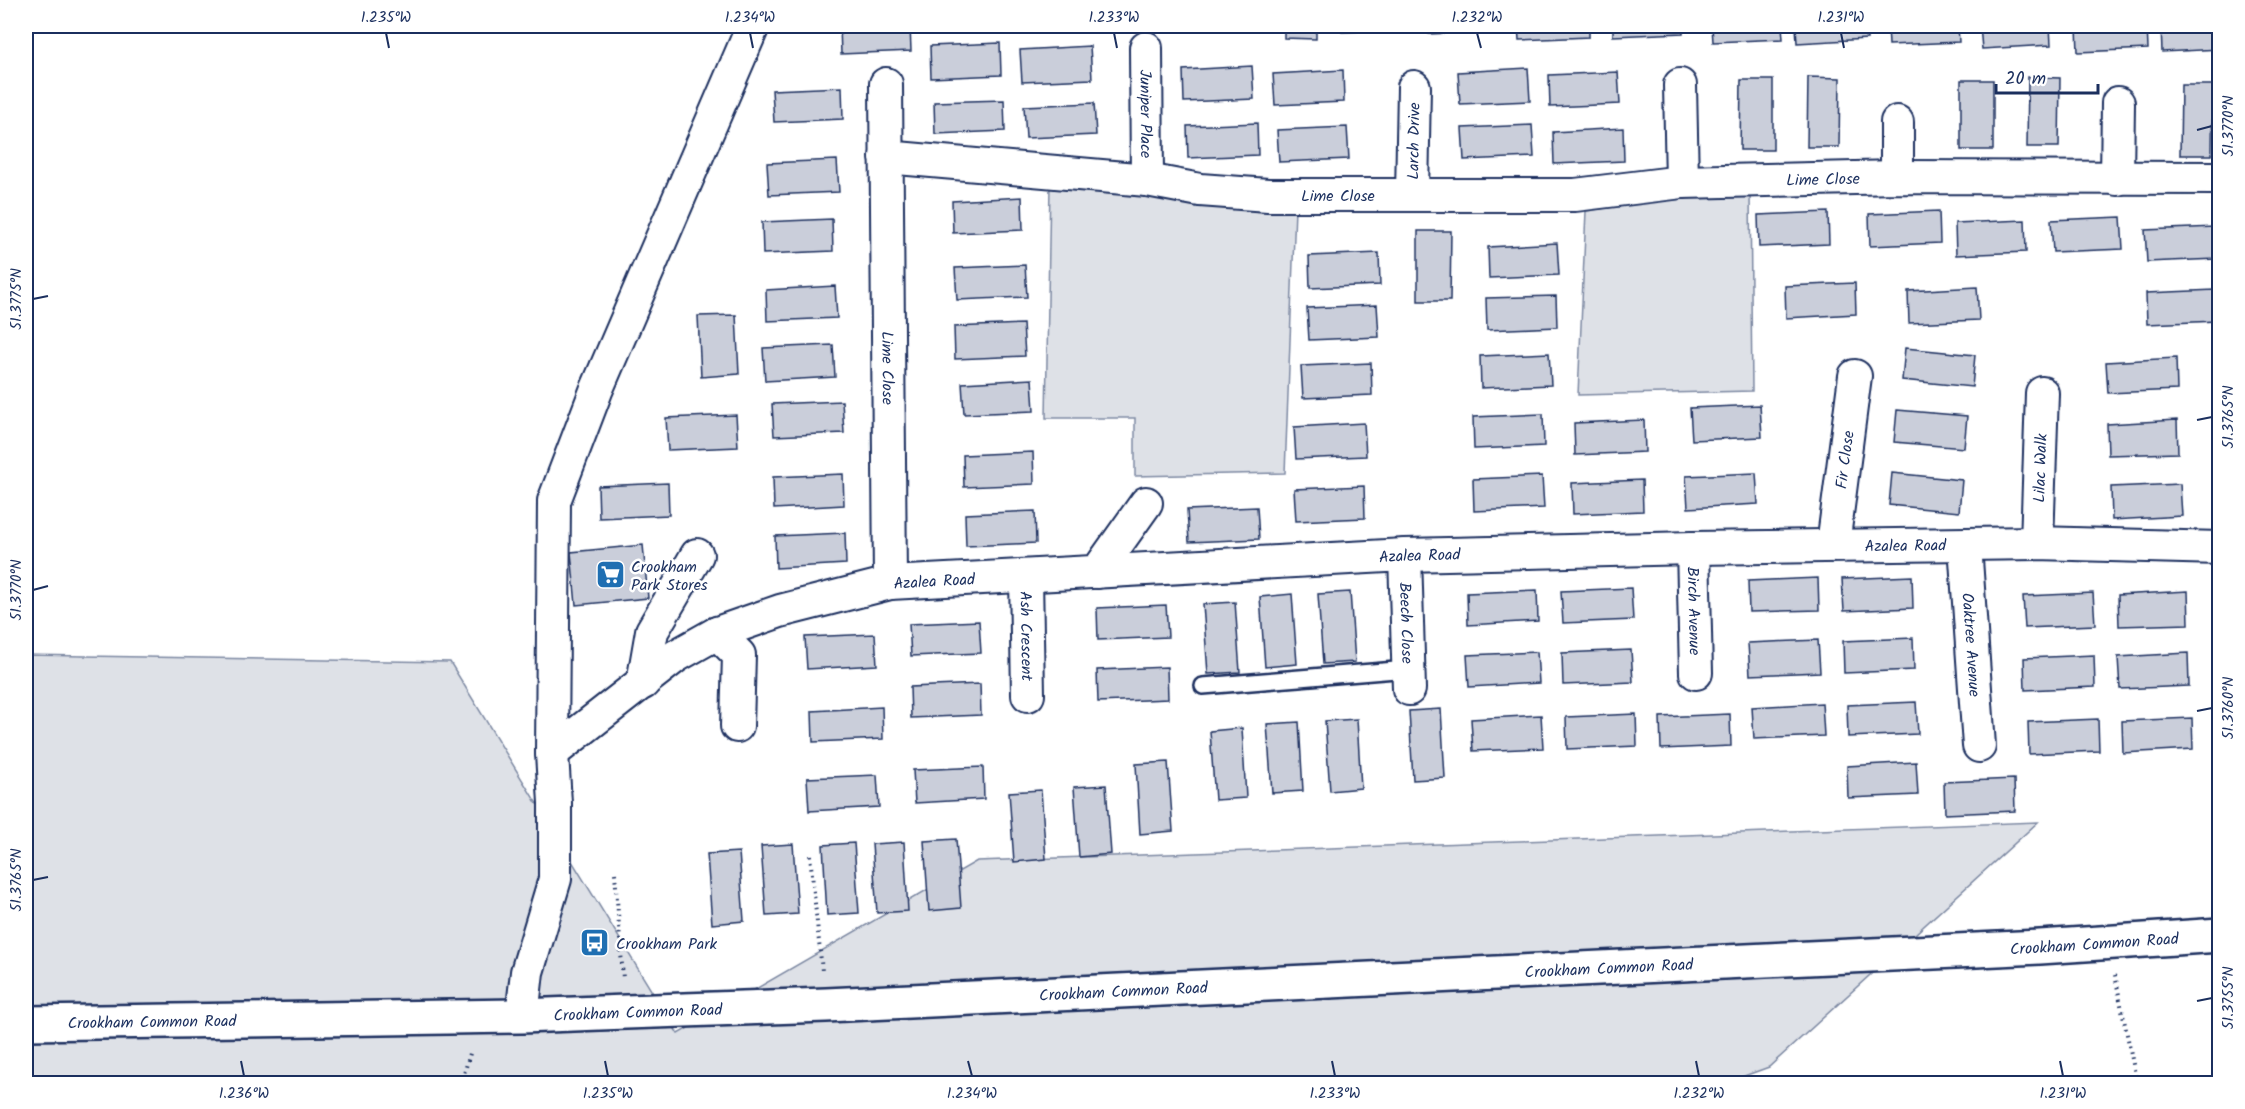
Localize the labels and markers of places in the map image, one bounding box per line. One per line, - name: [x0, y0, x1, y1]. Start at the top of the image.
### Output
- place label: Crookham Park Stores: [631, 555, 708, 598]
- supermarket icon: Crookham Park Stores: [594, 559, 626, 591]
- bus stop icon: Crookham Park: [579, 927, 611, 959]
- place label: Crookham Park: [616, 932, 718, 957]

